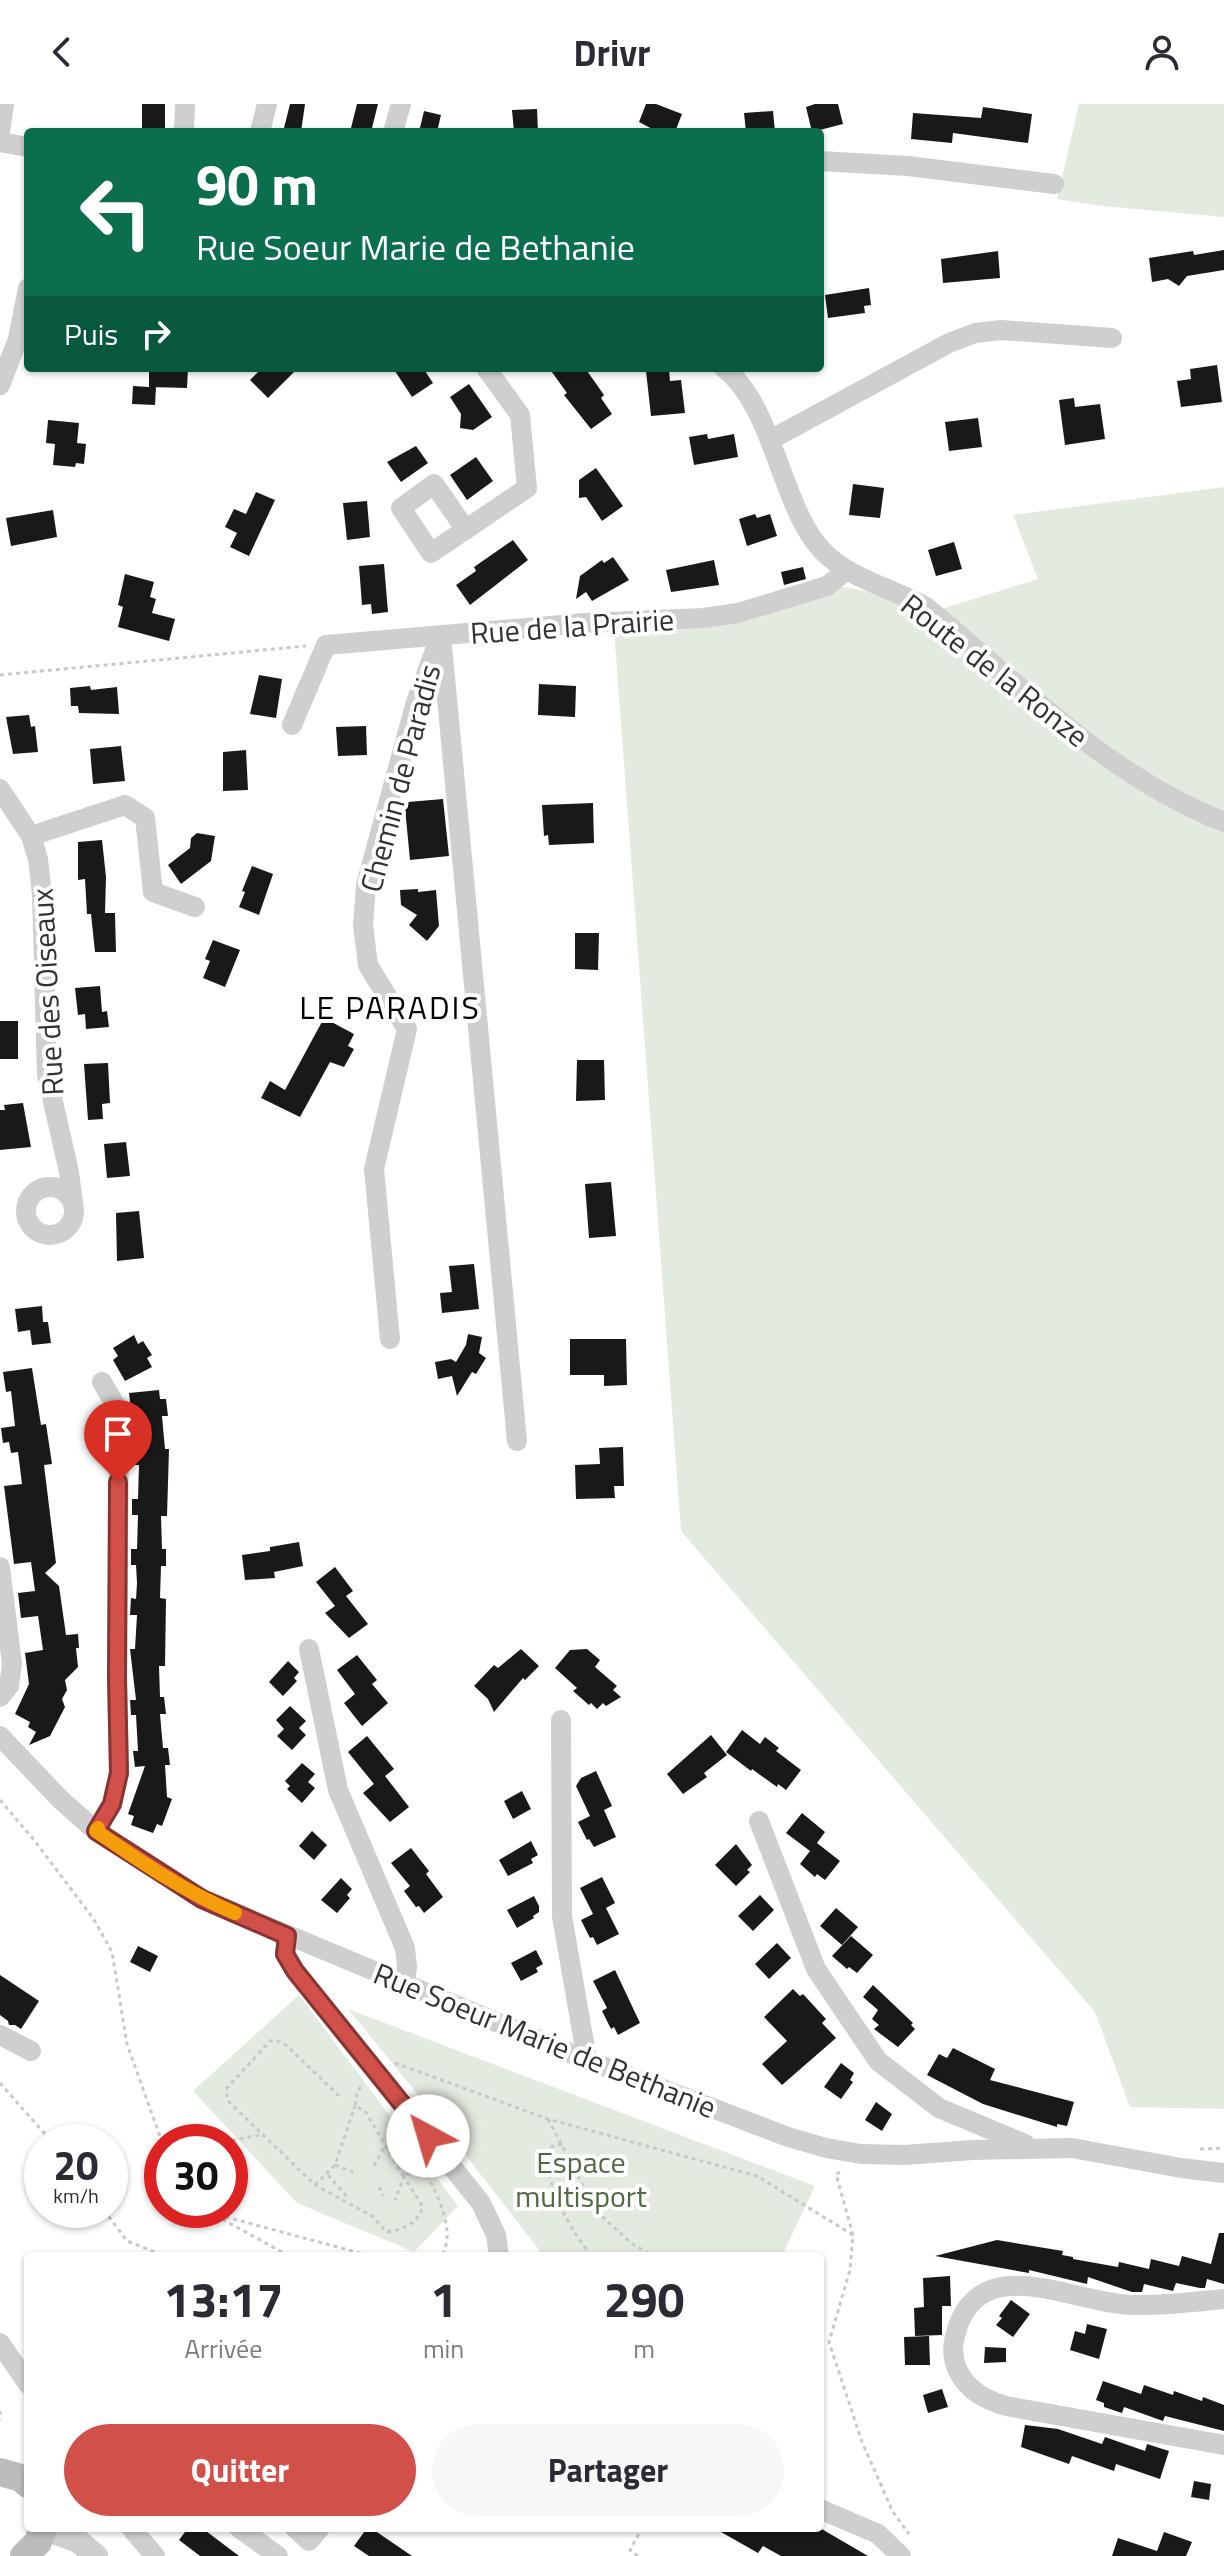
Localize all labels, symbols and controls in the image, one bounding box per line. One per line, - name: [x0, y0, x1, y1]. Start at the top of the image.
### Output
- text: Drivr: [574, 25, 650, 80]
- icon: back: [40, 30, 84, 74]
- icon: person: [1140, 30, 1184, 74]
- text: 90 m: [196, 142, 318, 227]
- icon: left: [64, 160, 168, 264]
- text: Rue Soeur Marie de Bethanie: [196, 219, 635, 274]
- text: Puis: [64, 311, 118, 357]
- icon: right: [134, 312, 178, 356]
- street label: Route de la Ronze: [891, 582, 1099, 758]
- street label: Rue de la Prairie: [469, 596, 675, 656]
- street label: Chemin de Paradis: [347, 659, 453, 897]
- street label: Rue des Oiseaux: [19, 887, 75, 1097]
- district label: LE PARADIS: [299, 983, 481, 1031]
- pin: [84, 1400, 152, 1482]
- icon: arrive: [96, 1412, 140, 1456]
- street label: Rue Soeur Marie de Bethanie: [367, 1950, 723, 2130]
- position arrow: [386, 2094, 470, 2178]
- speed limit sign: 30: [144, 2124, 248, 2228]
- text: 20: [54, 2135, 98, 2196]
- park label: Espace multisport: [515, 2139, 647, 2219]
- text: km/h: [53, 2180, 99, 2211]
- text: 13:17: [164, 2263, 283, 2336]
- text: 1: [430, 2263, 457, 2336]
- text: 290: [604, 2263, 684, 2336]
- text: Arrivée: [185, 2329, 262, 2368]
- text: min: [423, 2329, 464, 2368]
- text: m: [633, 2329, 655, 2368]
- button: Quitter: [64, 2424, 416, 2516]
- button: Partager: [432, 2424, 784, 2516]

